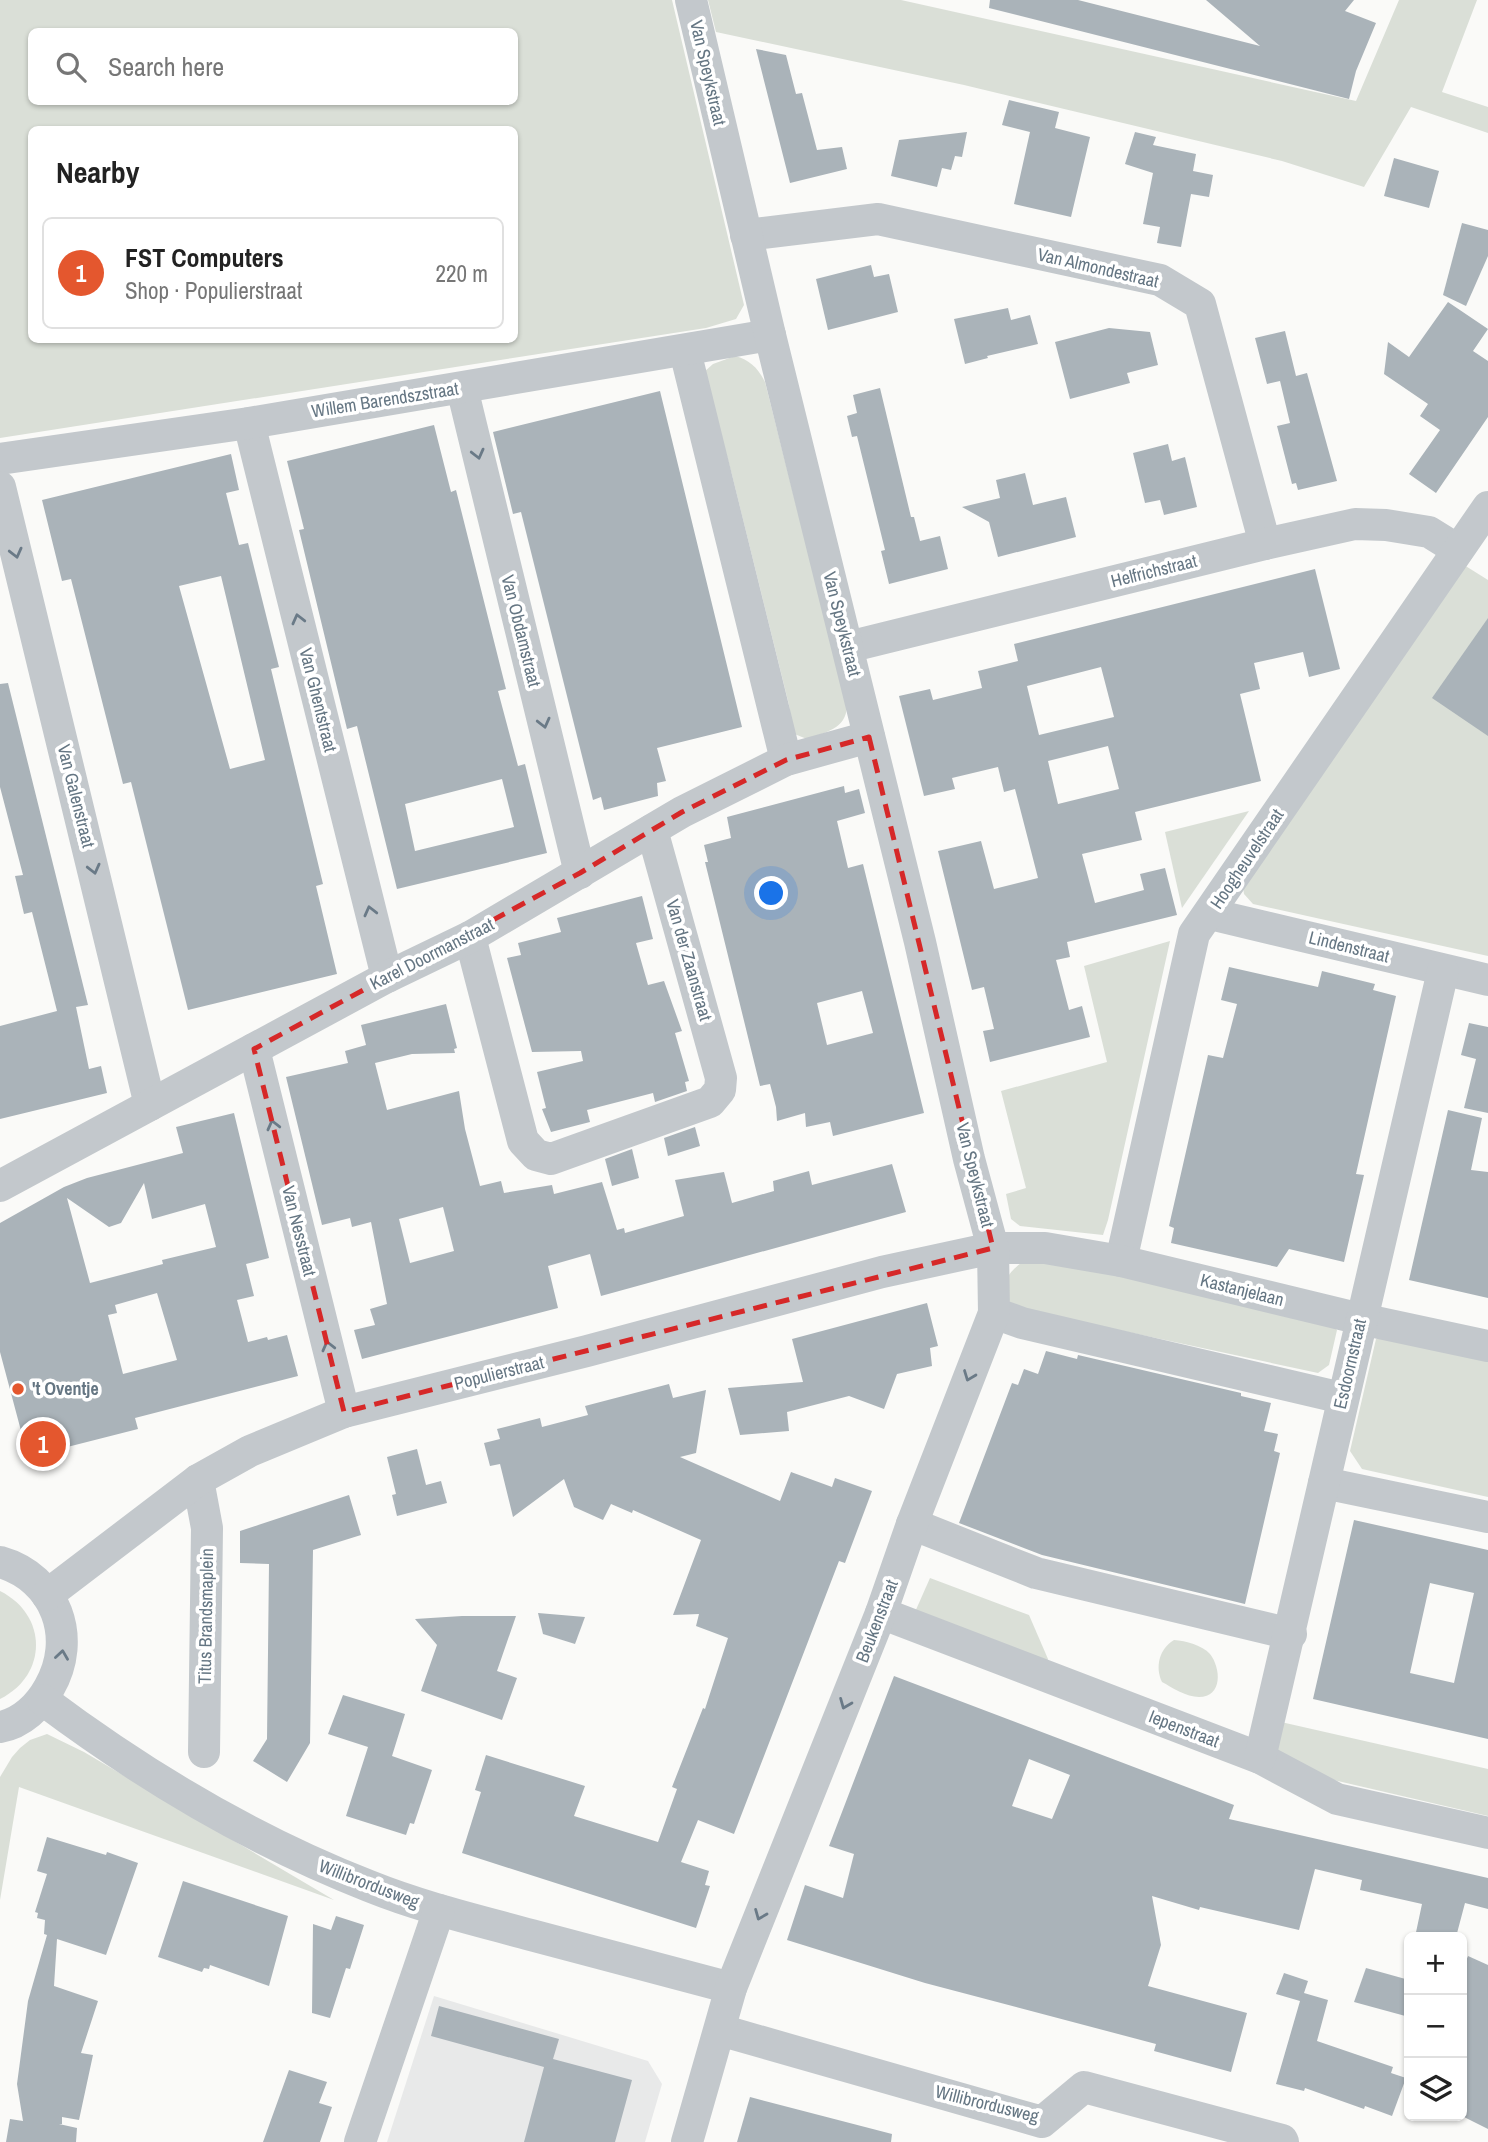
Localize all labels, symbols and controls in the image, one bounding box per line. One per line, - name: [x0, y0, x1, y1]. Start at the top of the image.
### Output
- street label: Van Speykstraat: [684, 18, 733, 128]
- search box: [28, 28, 518, 105]
- icon: search: [52, 48, 90, 86]
- text: Search here: [108, 49, 224, 84]
- text: Nearby: [56, 152, 139, 192]
- text: FST Computers: [125, 240, 284, 275]
- street label: Van Almondestraat: [1035, 241, 1161, 294]
- text: 1: [76, 258, 86, 289]
- text: 220 m: [436, 258, 488, 289]
- text: Shop · Populierstraat: [125, 275, 302, 306]
- street label: Willem Barendszstraat: [310, 376, 460, 423]
- one-way arrow: [470, 448, 484, 460]
- one-way arrow: [8, 547, 22, 559]
- street label: Helfrichstraat: [1108, 548, 1199, 593]
- street label: Van Speykstraat: [817, 569, 868, 679]
- street label: Van Obdamstraat: [495, 572, 547, 690]
- one-way arrow: [292, 613, 306, 625]
- street label: Van Ghentstraat: [293, 645, 343, 755]
- one-way arrow: [535, 717, 550, 729]
- street label: Van Galenstraat: [52, 742, 101, 850]
- street label: Hoogheuvelstraat: [1204, 804, 1289, 914]
- one-way arrow: [85, 863, 100, 875]
- your location: [754, 876, 788, 910]
- street label: Van der Zaanstraat: [660, 896, 719, 1024]
- one-way arrow: [364, 905, 378, 917]
- street label: Karel Doormanstraat: [365, 912, 498, 996]
- street label: Lindenstraat: [1306, 924, 1392, 969]
- one-way arrow: [267, 1120, 281, 1132]
- street label: Van Speykstraat: [950, 1120, 1001, 1230]
- street label: Van Nesstraat: [276, 1183, 323, 1279]
- street label: Kastanjelaan: [1198, 1267, 1287, 1312]
- street label: Esdoornstraat: [1327, 1316, 1372, 1411]
- one-way arrow: [321, 1340, 336, 1352]
- street label: Populierstraat: [451, 1349, 546, 1396]
- one-way arrow: [964, 1370, 978, 1382]
- place label: 't Oventje: [32, 1376, 99, 1401]
- marker: 't Oventje: [10, 1381, 26, 1397]
- pin: 1: [20, 1418, 66, 1470]
- street label: Titus Brandsmaplein: [192, 1548, 219, 1684]
- street label: Beukenstraat: [849, 1576, 904, 1666]
- one-way arrow: [54, 1649, 69, 1661]
- one-way arrow: [840, 1697, 854, 1709]
- street label: Iepenstraat: [1145, 1704, 1223, 1753]
- street label: Willibrordusweg: [315, 1853, 424, 1914]
- one-way arrow: [755, 1908, 769, 1920]
- map controls: [1404, 1932, 1467, 2121]
- button: +: [1404, 1932, 1467, 1995]
- button: −: [1404, 1995, 1467, 2058]
- button: layers: [1404, 2058, 1467, 2121]
- street label: Willibrordusweg: [933, 2079, 1042, 2129]

